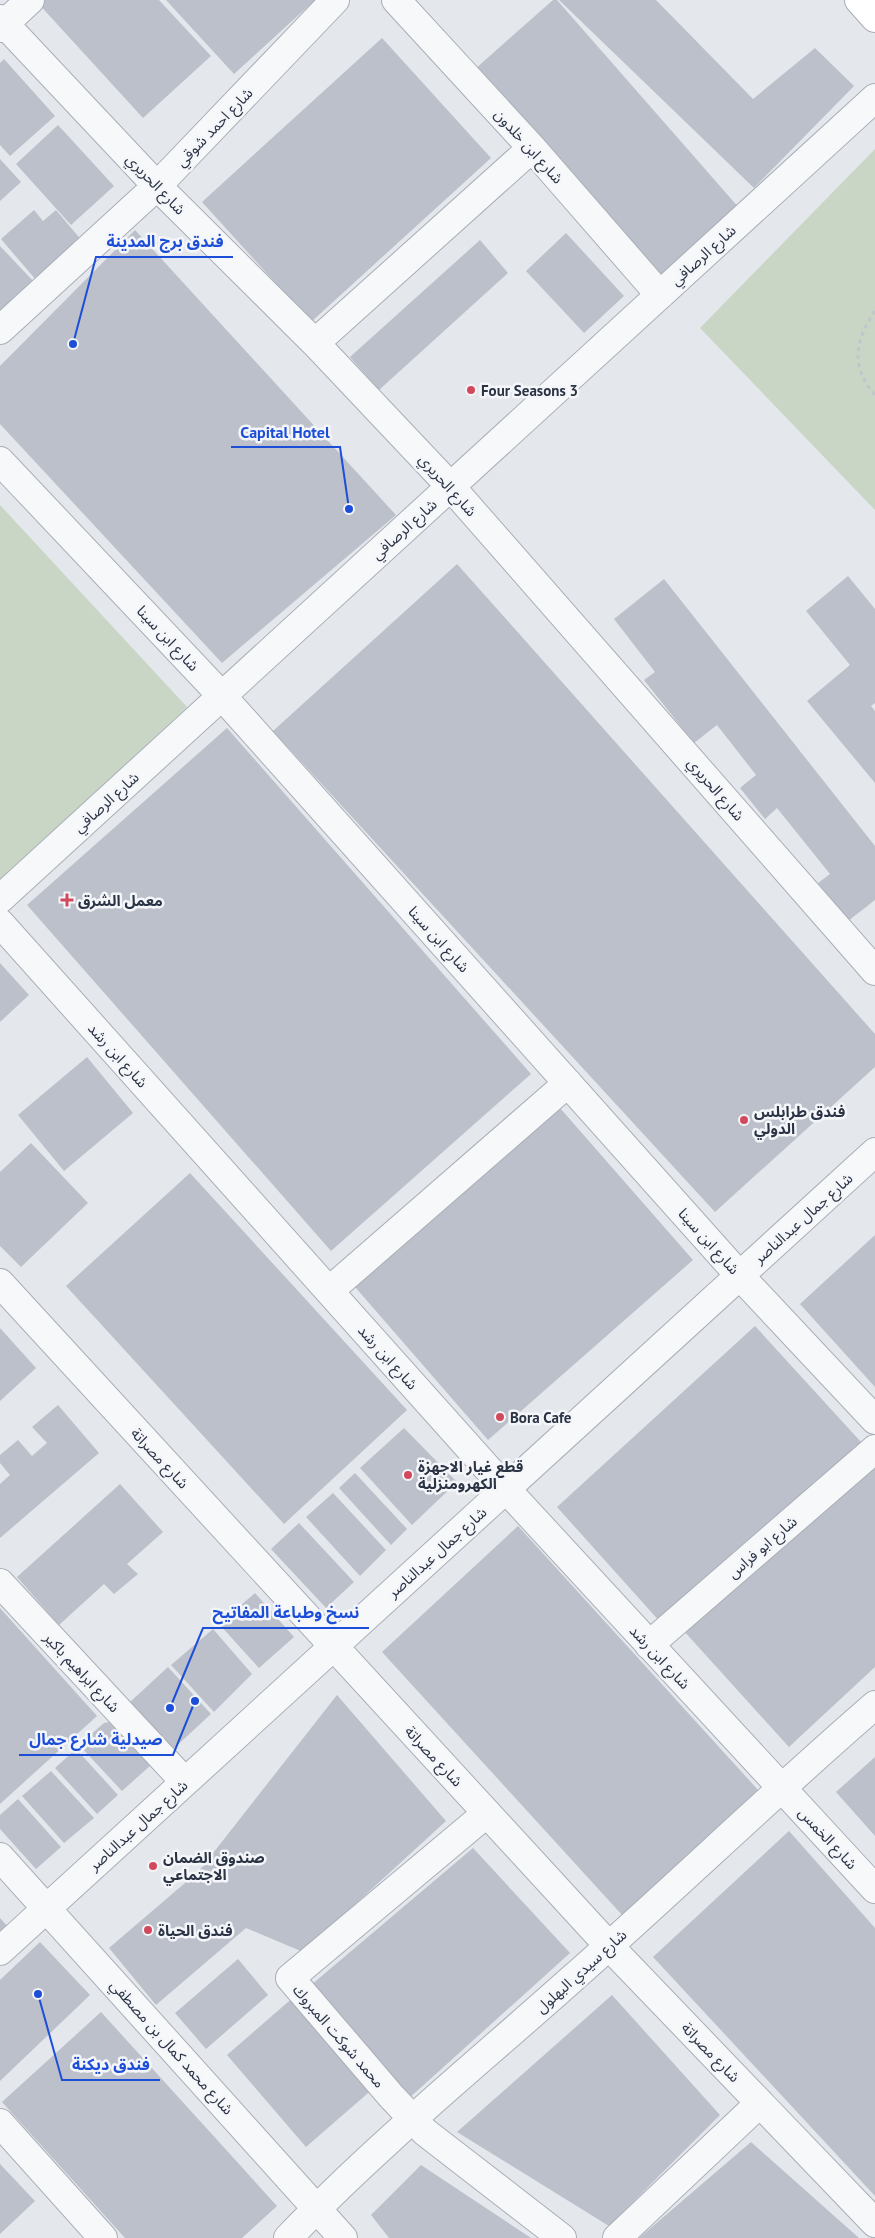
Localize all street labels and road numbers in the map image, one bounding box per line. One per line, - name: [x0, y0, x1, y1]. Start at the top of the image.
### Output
- street label: شارع احمد شوقي: [171, 83, 259, 173]
- street label: شارع ابن خلدون: [488, 105, 568, 190]
- street label: شارع الحريري: [120, 149, 190, 221]
- street label: شارع الرصافي: [666, 220, 742, 292]
- street label: شارع الحريري: [413, 450, 481, 522]
- street label: شارع الرصافي: [367, 494, 443, 566]
- street label: شارع ابن سينا: [131, 601, 203, 677]
- street label: شارع الحريري: [681, 753, 749, 827]
- street label: شارع الرصافي: [69, 767, 145, 839]
- street label: شارع ابن سينا: [402, 902, 474, 978]
- street label: شارع ابن رشد: [82, 1019, 152, 1093]
- street label: شارع جمال عبدالناصر: [749, 1168, 859, 1270]
- street label: شارع ابن سينا: [672, 1204, 744, 1280]
- street label: شارع ابن رشد: [352, 1321, 422, 1395]
- street label: شارع مصراتة: [125, 1424, 193, 1495]
- street label: شارع جمال عبدالناصر: [383, 1502, 493, 1604]
- street label: شارع ابو فراس: [723, 1511, 803, 1585]
- street label: شارع ابن رشد: [623, 1621, 695, 1695]
- street label: شارع ابراهيم باكير: [37, 1627, 124, 1718]
- street label: شارع مصراتة: [399, 1722, 467, 1793]
- street label: شارع جمال عبدالناصر: [84, 1775, 194, 1877]
- street label: شارع الخمس: [792, 1803, 862, 1875]
- street label: شارع سيدي البهلول: [531, 1925, 633, 2019]
- street label: شارع محمد كمال بن مصطفي: [104, 1976, 238, 2121]
- street label: محمد شوكت المبروك: [289, 1980, 389, 2092]
- street label: شارع مصراتة: [676, 2018, 744, 2088]

